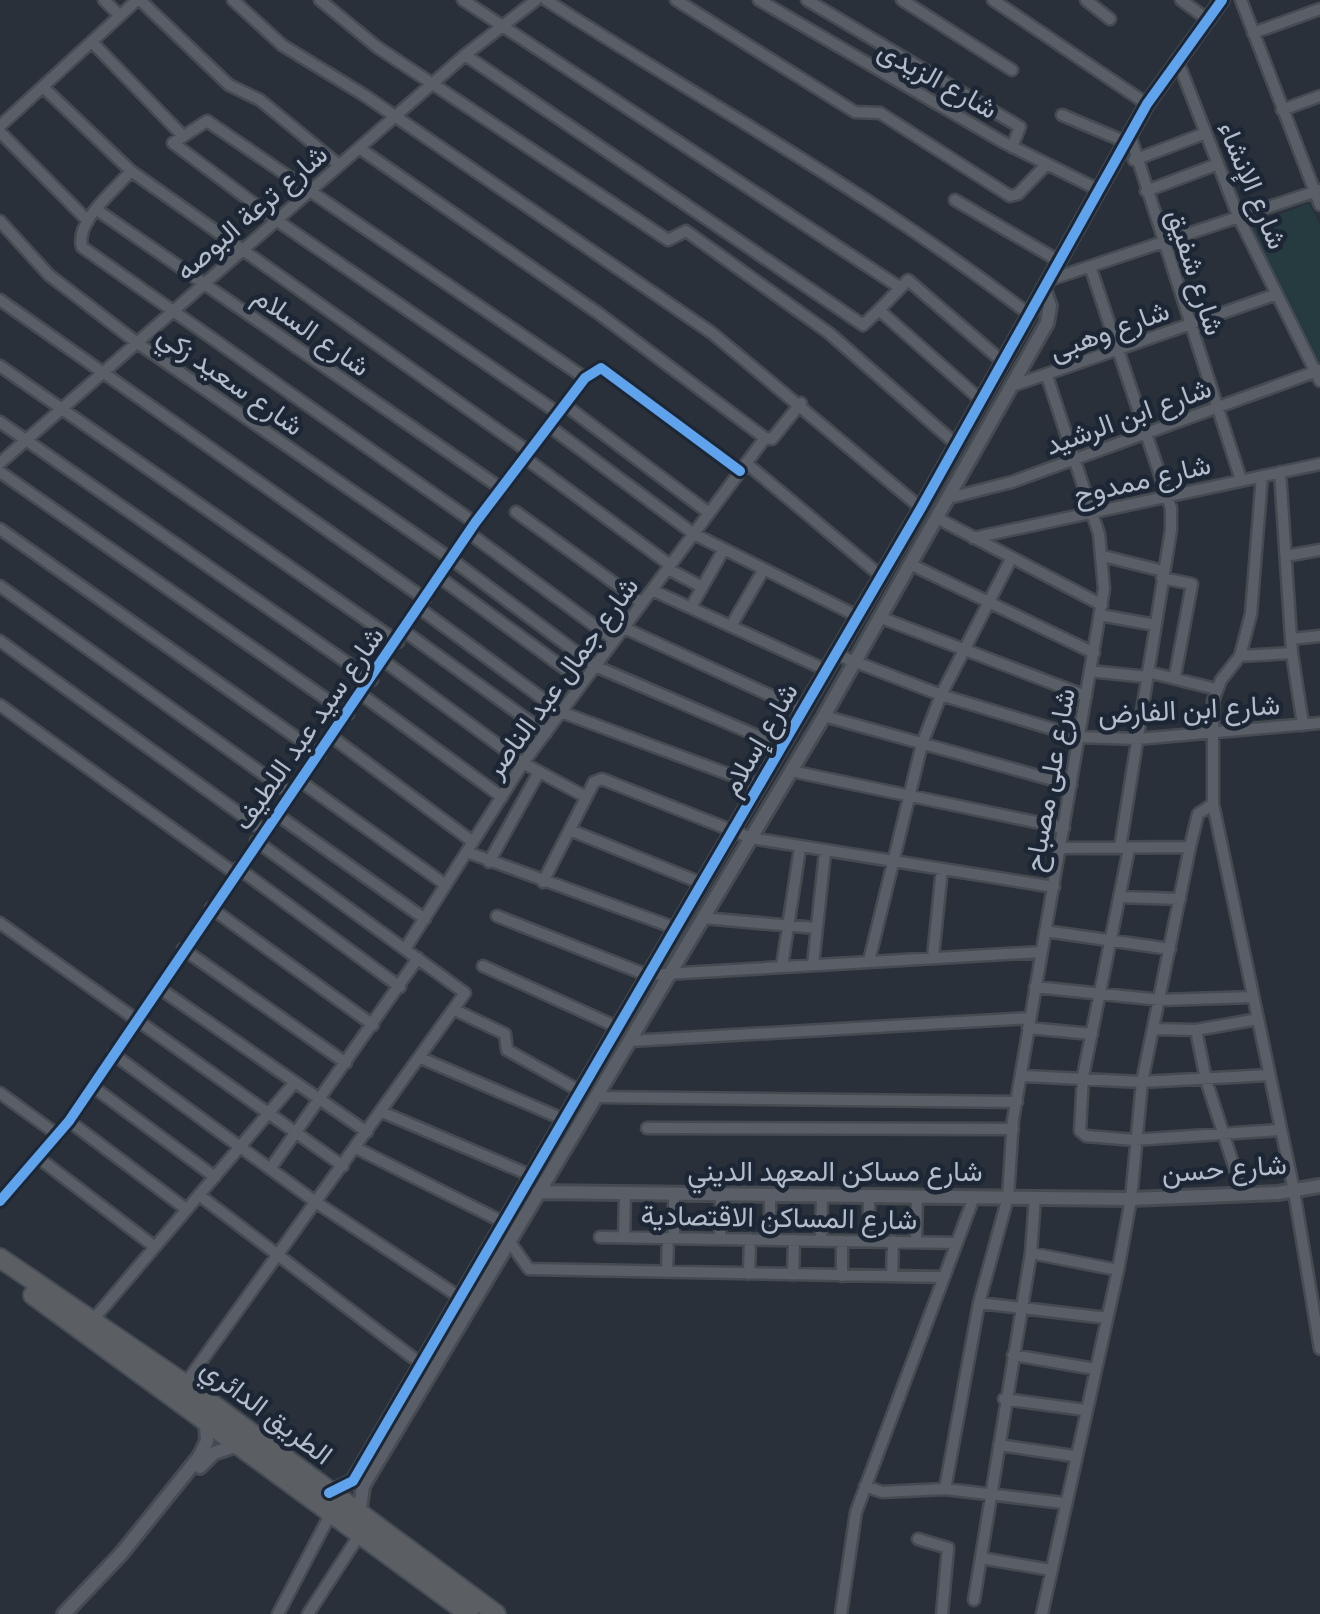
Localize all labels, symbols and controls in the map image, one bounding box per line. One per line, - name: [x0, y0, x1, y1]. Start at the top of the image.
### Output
- street label: شارع الزيدى: [871, 33, 1003, 127]
- street label: شارع الإنشاء: [1209, 116, 1294, 255]
- street label: شارع ترعة البوصه: [169, 138, 335, 289]
- street label: شارع شفيق: [1158, 205, 1231, 340]
- street label: شارع السلام: [246, 279, 376, 385]
- street label: شارع وهبى: [1045, 294, 1174, 369]
- street label: شارع سعيد زكي: [148, 318, 310, 448]
- street label: شارع ابن الرشيد: [1041, 371, 1216, 464]
- street label: شارع ممدوح: [1070, 448, 1214, 513]
- street label: شارع جمال عبد الناصر: [477, 570, 647, 786]
- street label: شارع سيد عبد اللطيف: [226, 620, 393, 837]
- street label: شارع إسلام: [714, 677, 807, 803]
- street label: شارع على مصباح: [1017, 686, 1084, 875]
- street label: شارع ابن الفارض: [1097, 688, 1281, 733]
- street label: شارع حسن: [1160, 1148, 1288, 1191]
- street label: شارع مساكن المعهد الديني: [687, 1155, 983, 1194]
- street label: شارع المساكن الاقتصادية: [640, 1199, 918, 1238]
- street label: الطريق الدائري: [191, 1351, 339, 1476]

